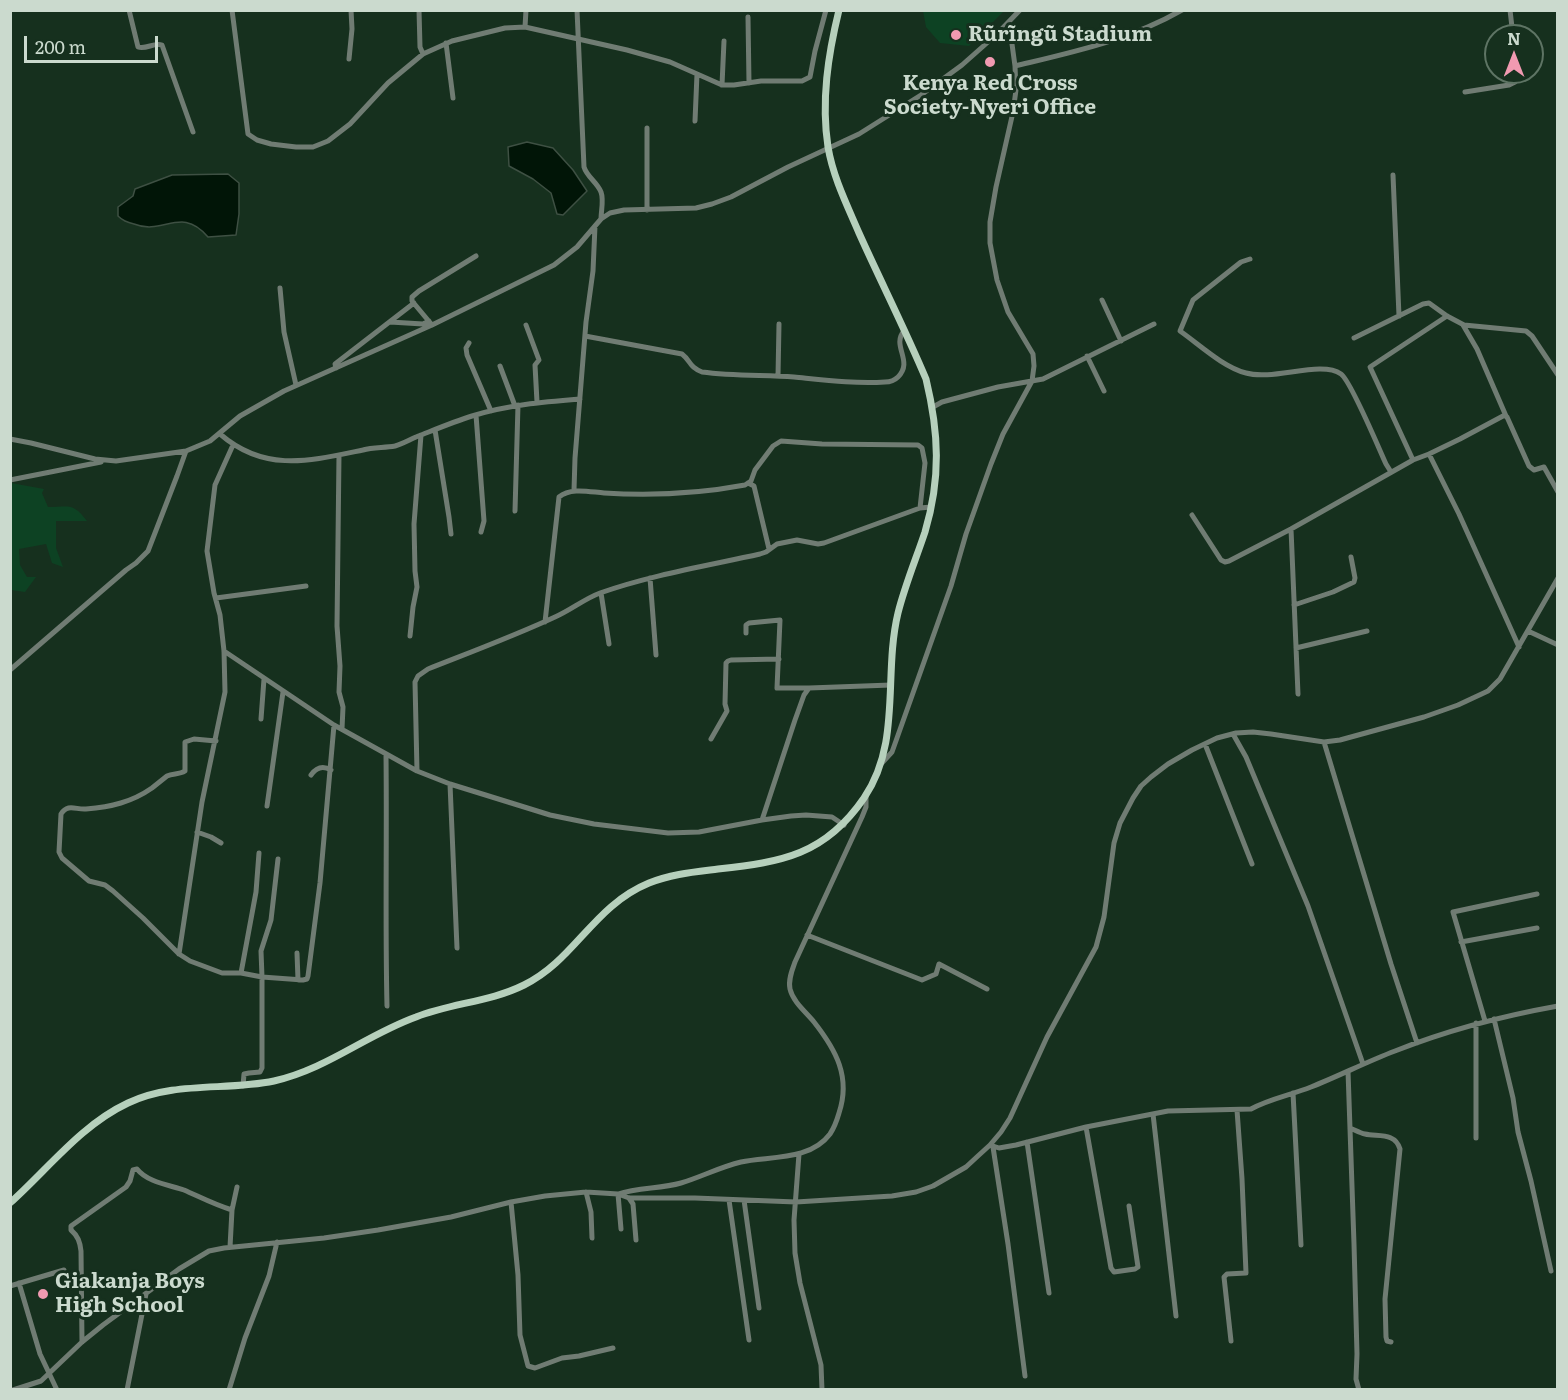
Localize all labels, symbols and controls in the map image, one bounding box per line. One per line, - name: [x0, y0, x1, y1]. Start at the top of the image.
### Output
- place label: Rũrĩngũ Stadium: [968, 22, 1152, 48]
- scale bar: [27, 24, 160, 62]
- north arrow: [1484, 24, 1544, 84]
- text: N: [1507, 26, 1521, 50]
- marker: Rũrĩngũ Stadium: [949, 28, 963, 42]
- text: 200 m: [35, 33, 86, 60]
- marker: Kenya Red Cross Society-Nyeri Office: [983, 55, 997, 69]
- place label: Kenya Red Cross Society-Nyeri Office: [884, 71, 1096, 121]
- place label: Giakanja Boys High School: [55, 1269, 205, 1319]
- marker: Giakanja Boys High School: [36, 1287, 50, 1301]

